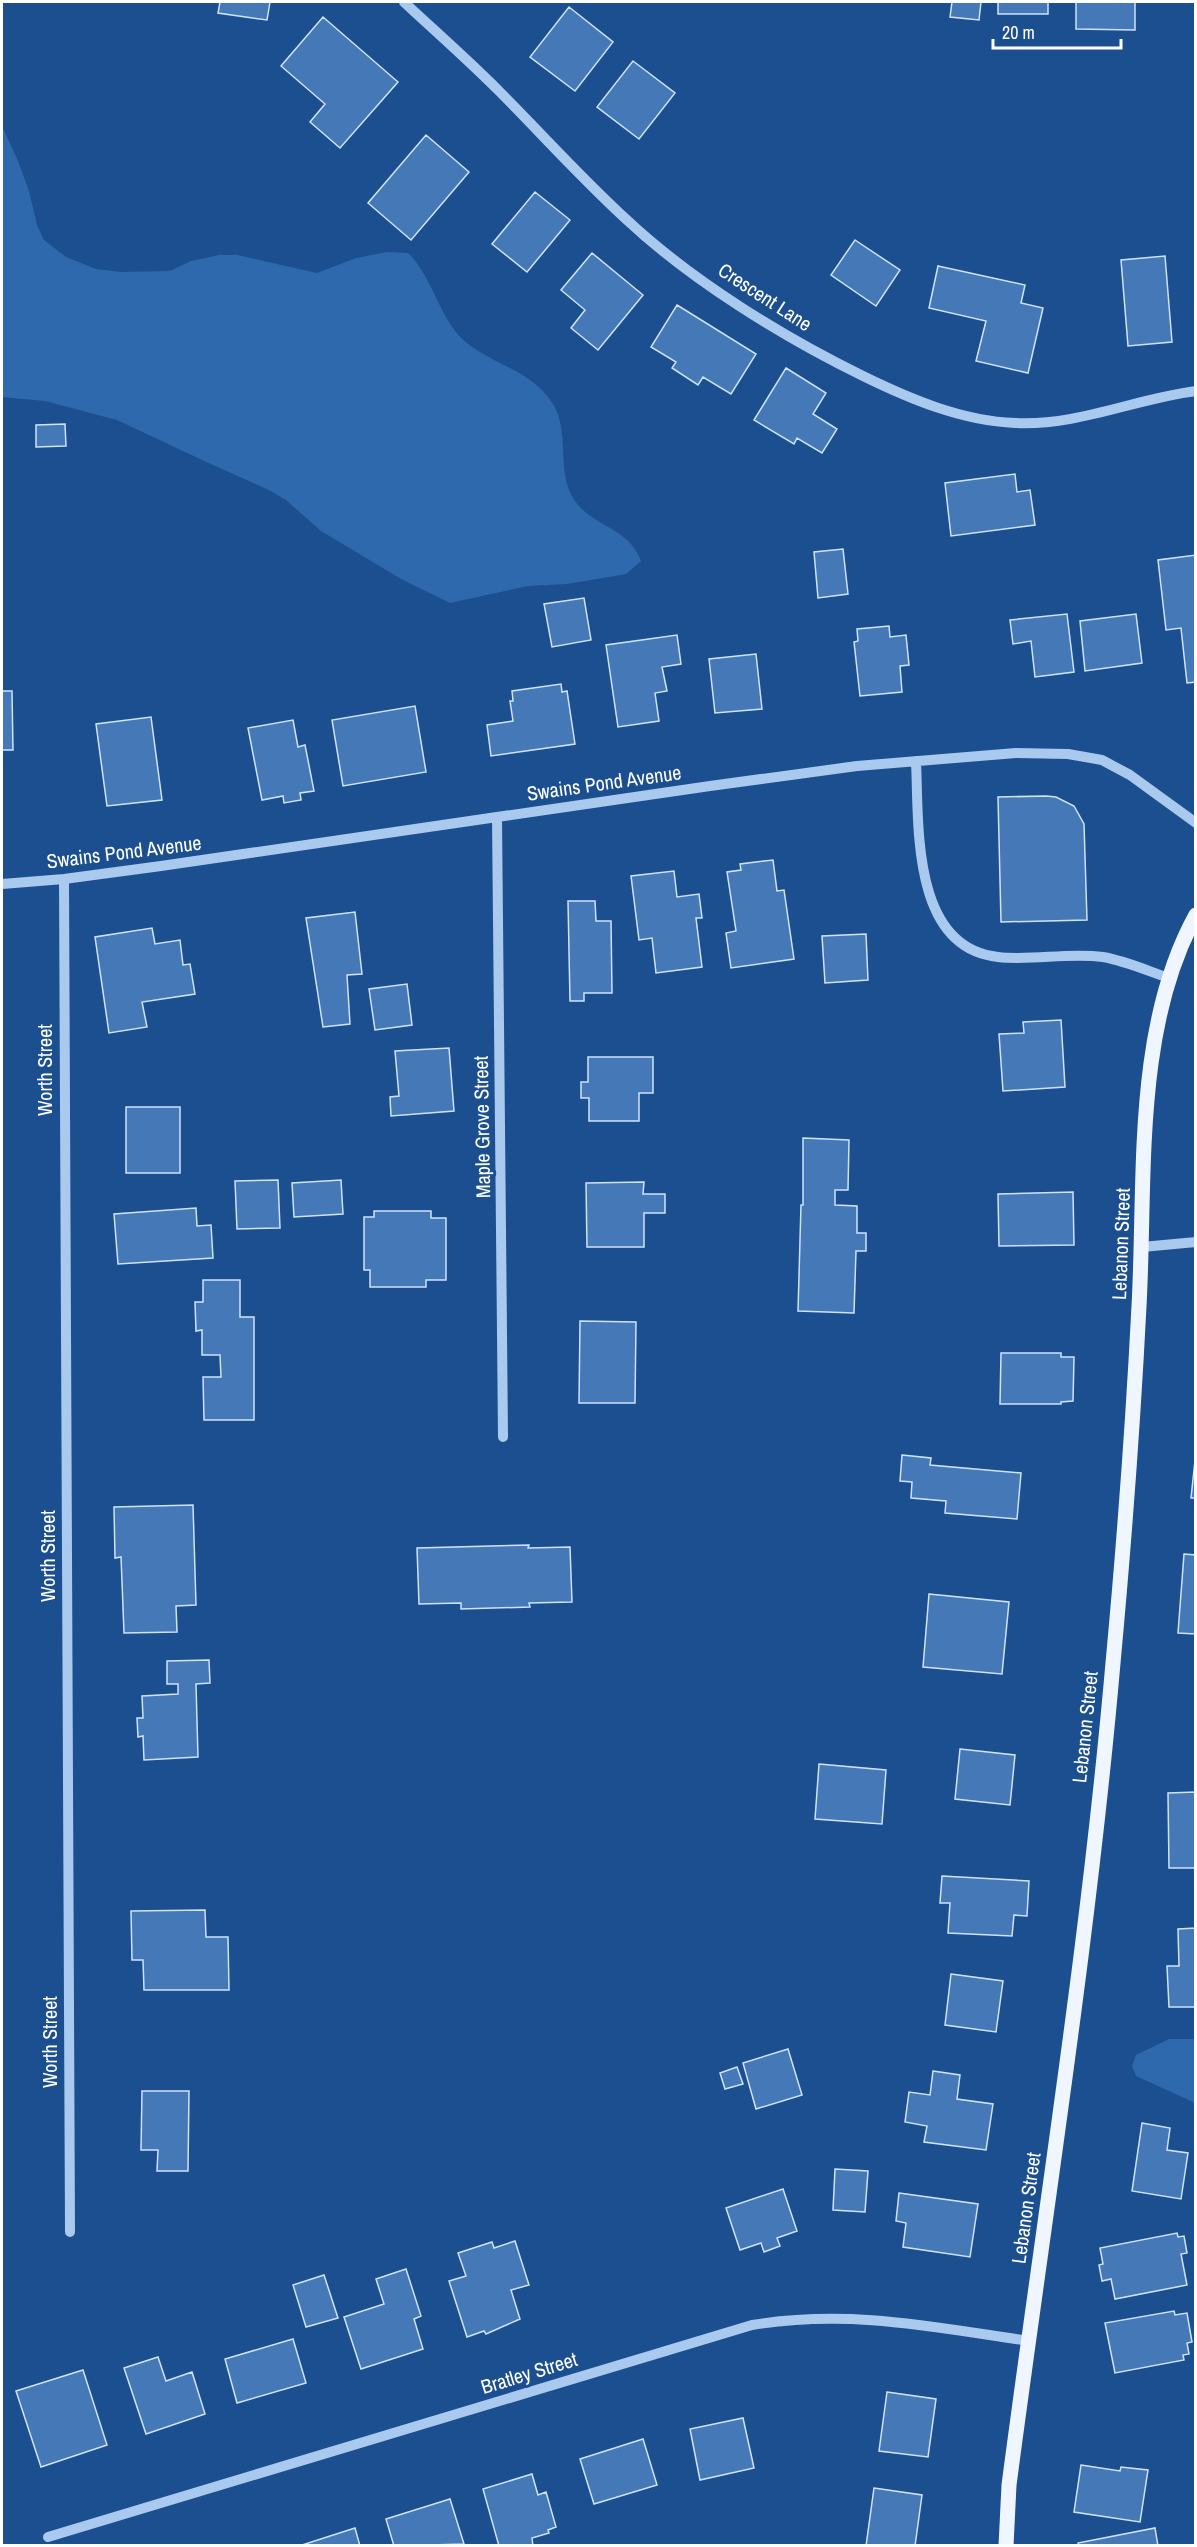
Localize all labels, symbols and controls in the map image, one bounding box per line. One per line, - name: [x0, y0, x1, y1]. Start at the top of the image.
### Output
- scale bar: [993, 12, 1120, 50]
- text: 20 m: [1002, 20, 1035, 45]
- street label: Crescent Lane: [713, 256, 817, 337]
- street label: Swains Pond Avenue: [525, 758, 683, 807]
- street label: Swains Pond Avenue: [45, 829, 203, 874]
- street label: Worth Street: [31, 1024, 58, 1116]
- street label: Maple Grove Street: [467, 1055, 496, 1198]
- street label: Lebanon Street: [1105, 1187, 1136, 1301]
- street label: Worth Street: [34, 1510, 61, 1602]
- street label: Lebanon Street: [1065, 1669, 1104, 1784]
- street label: Worth Street: [36, 1996, 63, 2088]
- street label: Lebanon Street: [1004, 2150, 1047, 2265]
- street label: Bratley Street: [477, 2345, 581, 2400]

